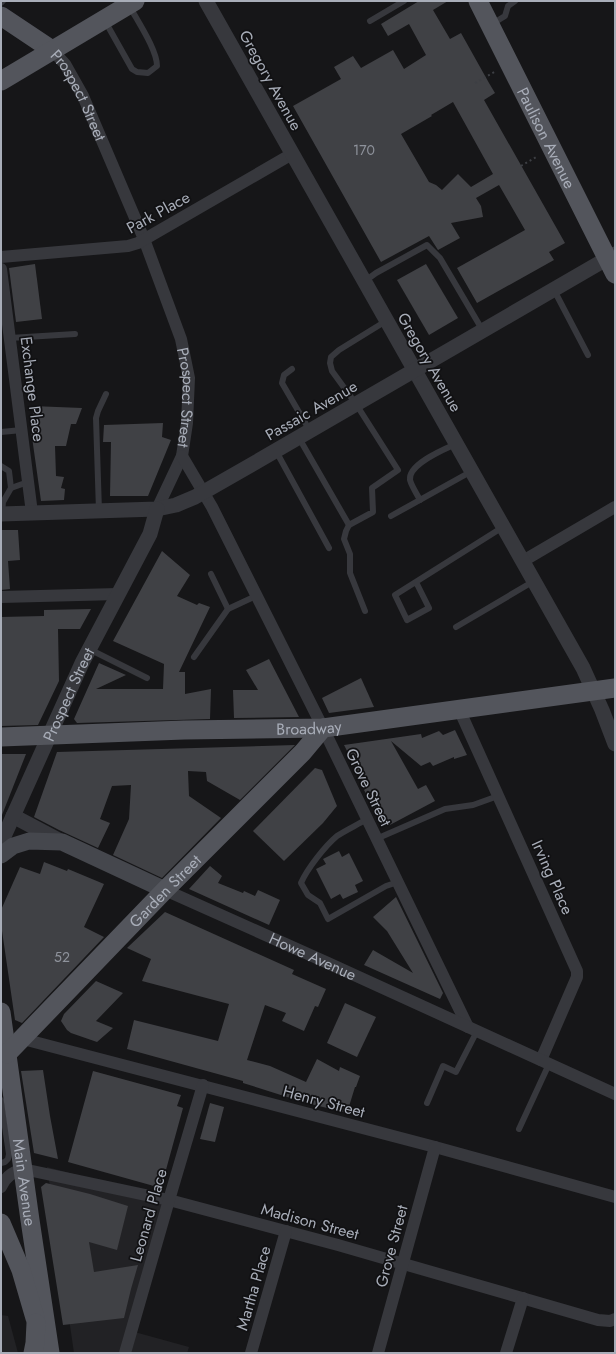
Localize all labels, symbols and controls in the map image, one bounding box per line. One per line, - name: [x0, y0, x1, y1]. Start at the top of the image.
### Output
- street label: Gregory Avenue: [233, 26, 308, 135]
- street label: Prospect Street: [45, 44, 112, 145]
- street label: Paulison Avenue: [511, 83, 581, 193]
- house number: 170: [353, 140, 375, 160]
- street label: Park Place: [122, 186, 194, 239]
- street label: Gregory Avenue: [392, 308, 467, 416]
- street label: Exchange Place: [15, 335, 50, 443]
- street label: Prospect Street: [171, 345, 200, 449]
- street label: Passaic Avenue: [261, 375, 362, 446]
- street label: Prospect Street: [37, 644, 100, 745]
- street label: Broadway: [276, 714, 344, 741]
- street label: Grove Street: [340, 744, 397, 830]
- street label: Irving Place: [526, 836, 579, 918]
- street label: Garden Street: [124, 849, 206, 933]
- street label: Howe Avenue: [265, 927, 360, 986]
- house number: 52: [54, 947, 70, 967]
- street label: Henry Street: [280, 1079, 368, 1124]
- street label: Main Avenue: [7, 1137, 42, 1228]
- street label: Leonard Place: [124, 1166, 173, 1264]
- street label: Madison Street: [258, 1197, 362, 1246]
- street label: Grove Street: [369, 1202, 414, 1290]
- street label: Martha Place: [230, 1243, 277, 1333]

